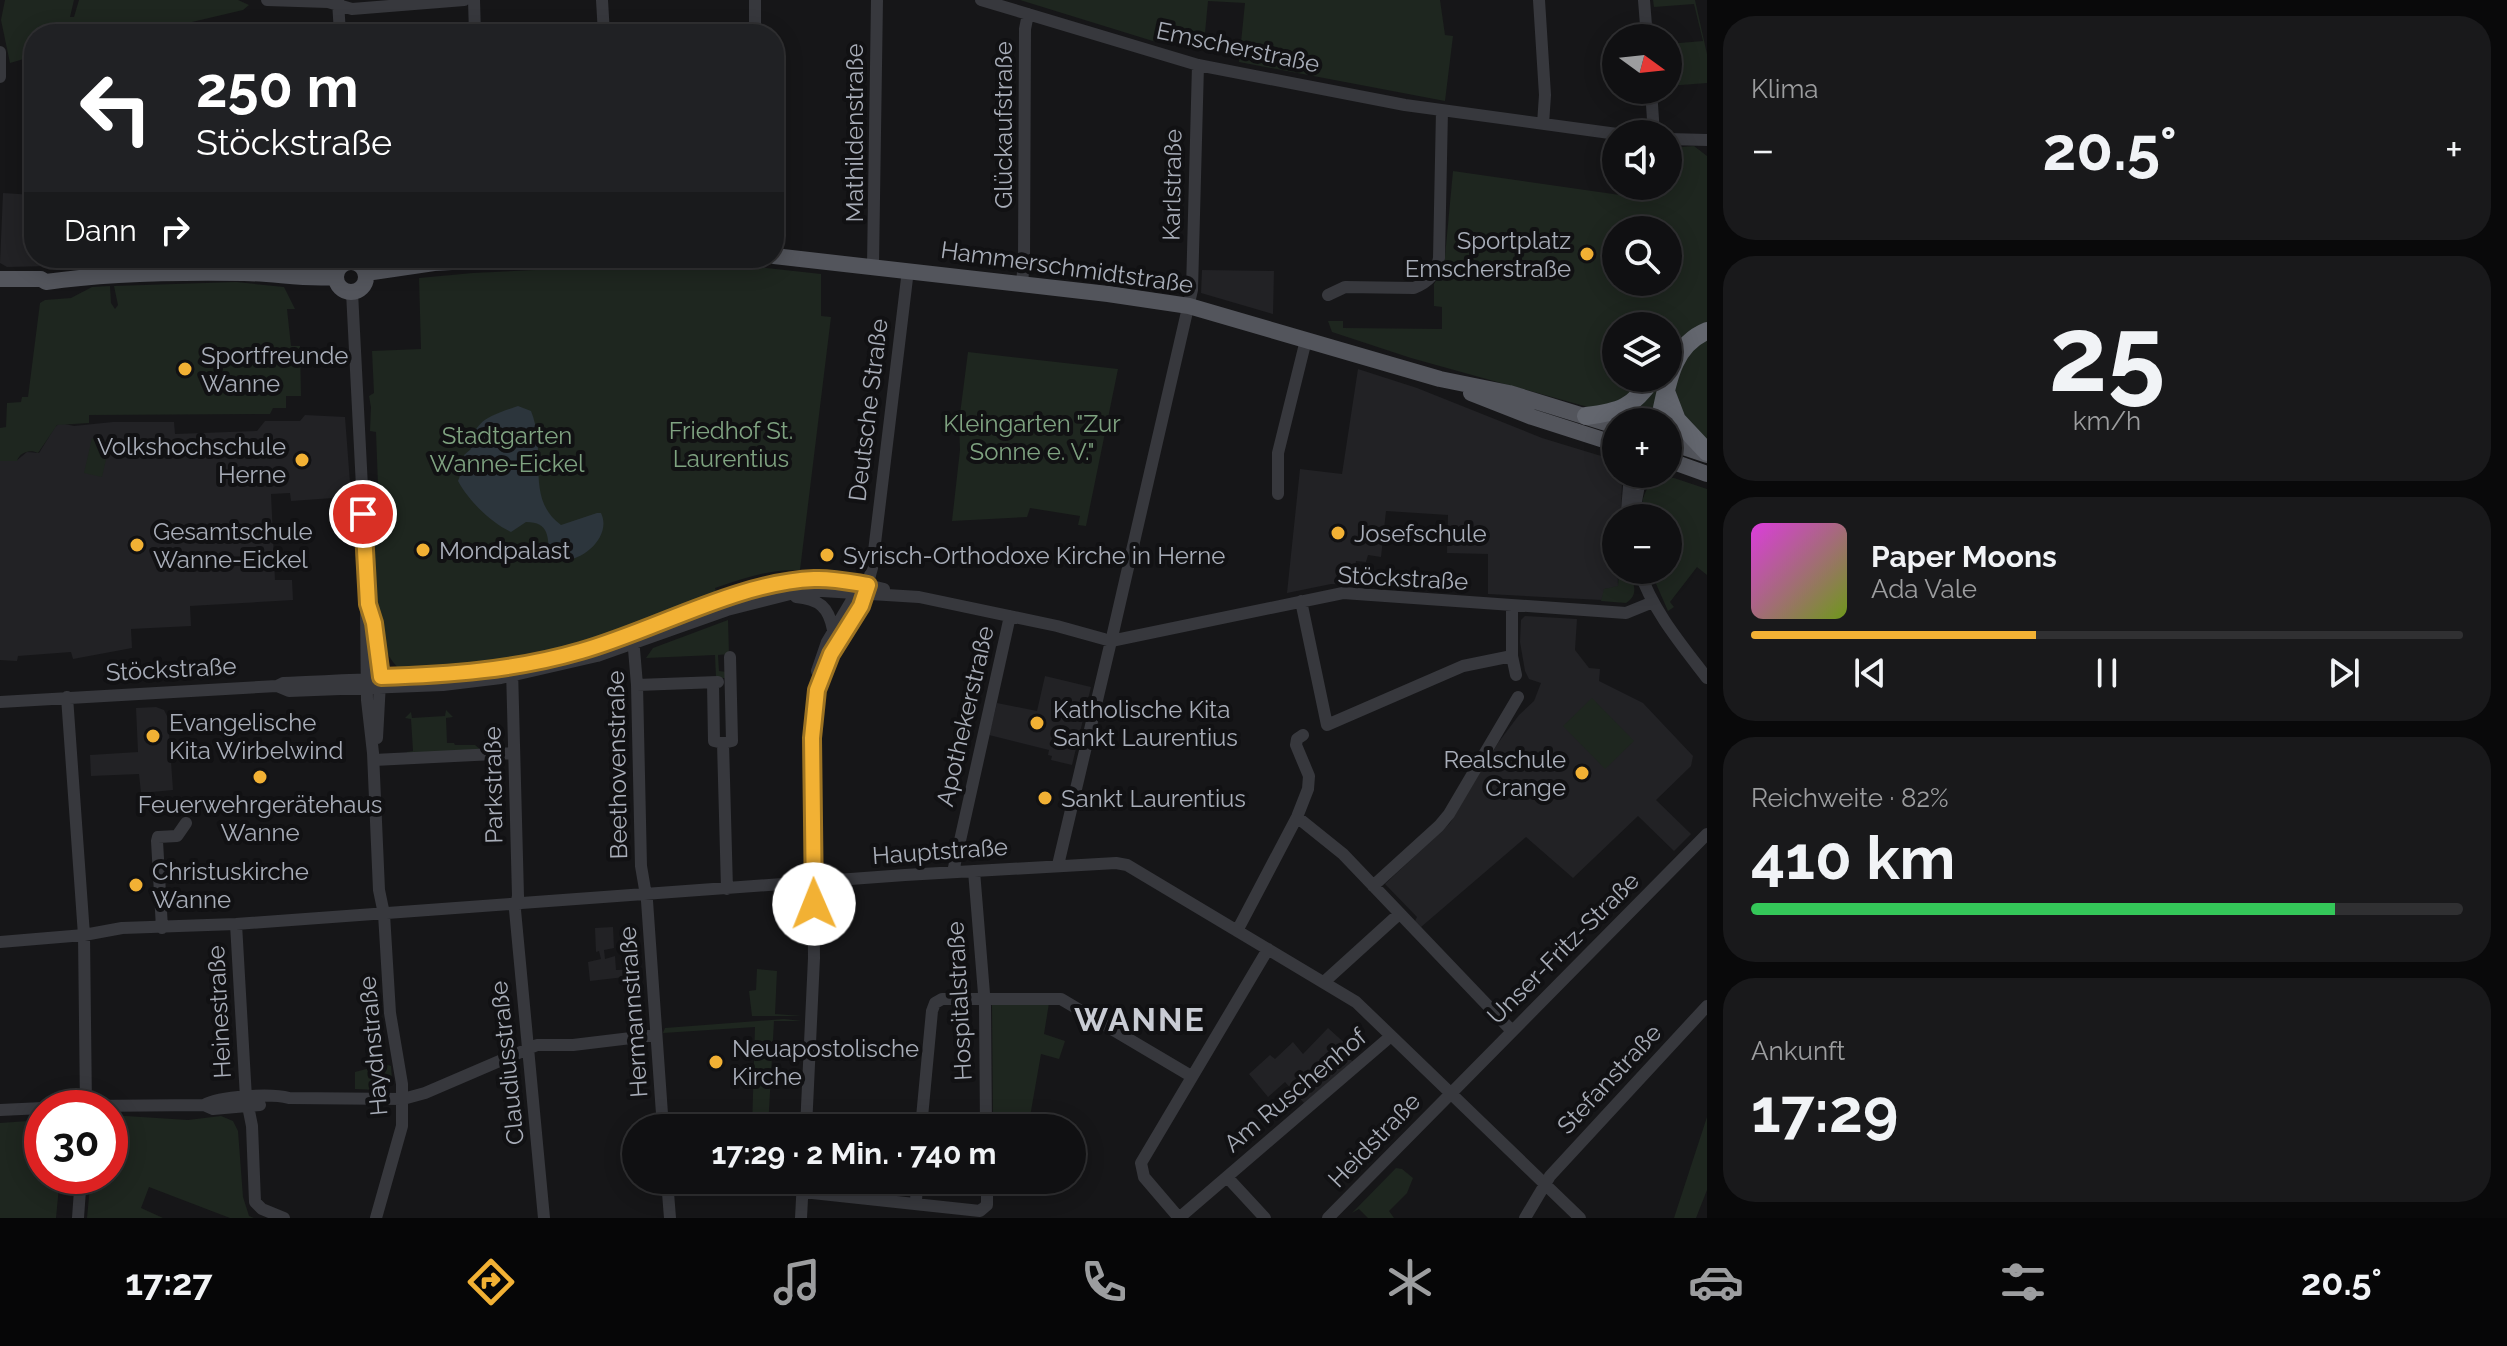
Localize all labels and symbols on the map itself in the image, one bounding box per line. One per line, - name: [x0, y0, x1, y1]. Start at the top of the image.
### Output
- street label: Emscherstraße: [1154, 16, 1322, 78]
- north arrow: [1602, 24, 1682, 104]
- street label: Glückaufstraße: [989, 41, 1018, 209]
- street label: Mathildenstraße: [840, 43, 869, 223]
- street label: Karlstraße: [1157, 129, 1187, 241]
- place label: Sportplatz Emscherstraße: [1405, 226, 1571, 283]
- street label: Hammerschmidtstraße: [939, 235, 1195, 299]
- marker: Sportplatz Emscherstraße: [1578, 245, 1596, 263]
- street label: Deutsche Straße: [842, 317, 894, 503]
- place label: Sportfreunde Wanne: [201, 341, 348, 398]
- marker: Sportfreunde Wanne: [176, 360, 194, 378]
- park label: Kleingarten "Zur Sonne e. V.": [943, 409, 1121, 466]
- park label: Friedhof St. Laurentius: [669, 416, 793, 473]
- park label: Stadtgarten Wanne-Eickel: [430, 421, 585, 478]
- place label: Volkshochschule Herne: [97, 432, 286, 489]
- marker: Volkshochschule Herne: [293, 451, 311, 469]
- pin: [329, 480, 397, 548]
- place label: Gesamtschule Wanne-Eickel: [153, 517, 313, 574]
- place label: Josefschule: [1354, 519, 1487, 548]
- marker: Josefschule: [1329, 524, 1347, 542]
- marker: Gesamtschule Wanne-Eickel: [128, 536, 146, 554]
- place label: Mondpalast: [439, 536, 570, 565]
- marker: Mondpalast: [414, 541, 432, 559]
- place label: Syrisch-Orthodoxe Kirche in Herne: [843, 541, 1225, 570]
- marker: Syrisch-Orthodoxe Kirche in Herne: [818, 546, 836, 564]
- street label: Stöckstraße: [1337, 560, 1469, 596]
- street label: Apothekerstraße: [930, 623, 1000, 809]
- street label: Stöckstraße: [105, 651, 237, 687]
- street label: Beethovenstraße: [601, 670, 633, 860]
- place label: Katholische Kita Sankt Laurentius: [1053, 695, 1238, 752]
- place label: Evangelische Kita Wirbelwind: [169, 708, 344, 765]
- marker: Katholische Kita Sankt Laurentius: [1028, 714, 1046, 732]
- street label: Parkstraße: [477, 726, 509, 844]
- marker: Evangelische Kita Wirbelwind: [144, 727, 162, 745]
- place label: Realschule Crange: [1443, 745, 1566, 802]
- marker: Realschule Crange: [1573, 764, 1591, 782]
- marker: Feuerwehrgerätehaus Wanne: [251, 768, 269, 786]
- place label: Sankt Laurentius: [1061, 784, 1246, 813]
- marker: Sankt Laurentius: [1036, 789, 1054, 807]
- place label: Feuerwehrgerätehaus Wanne: [138, 790, 382, 847]
- street label: Hauptstraße: [871, 832, 1009, 870]
- place label: Christuskirche Wanne: [152, 857, 309, 914]
- position arrow: [772, 862, 856, 946]
- street label: Unser-Fritz-Straße: [1481, 866, 1645, 1030]
- marker: Christuskirche Wanne: [127, 876, 145, 894]
- street label: Hospitalstraße: [940, 921, 978, 1081]
- street label: Hermannstraße: [613, 925, 653, 1099]
- street label: Heinestraße: [201, 945, 237, 1079]
- street label: Haydnstraße: [352, 975, 394, 1117]
- street label: Claudiusstraße: [484, 980, 530, 1146]
- district label: WANNE: [1074, 1001, 1206, 1038]
- street label: Stefanstraße: [1551, 1018, 1667, 1140]
- street label: Am Ruschenhof: [1218, 1021, 1373, 1158]
- place label: Neuapostolische Kirche: [732, 1034, 919, 1091]
- marker: Neuapostolische Kirche: [707, 1053, 725, 1071]
- street label: Heidstraße: [1322, 1087, 1426, 1193]
- speed limit sign: 30: [24, 1090, 128, 1194]

